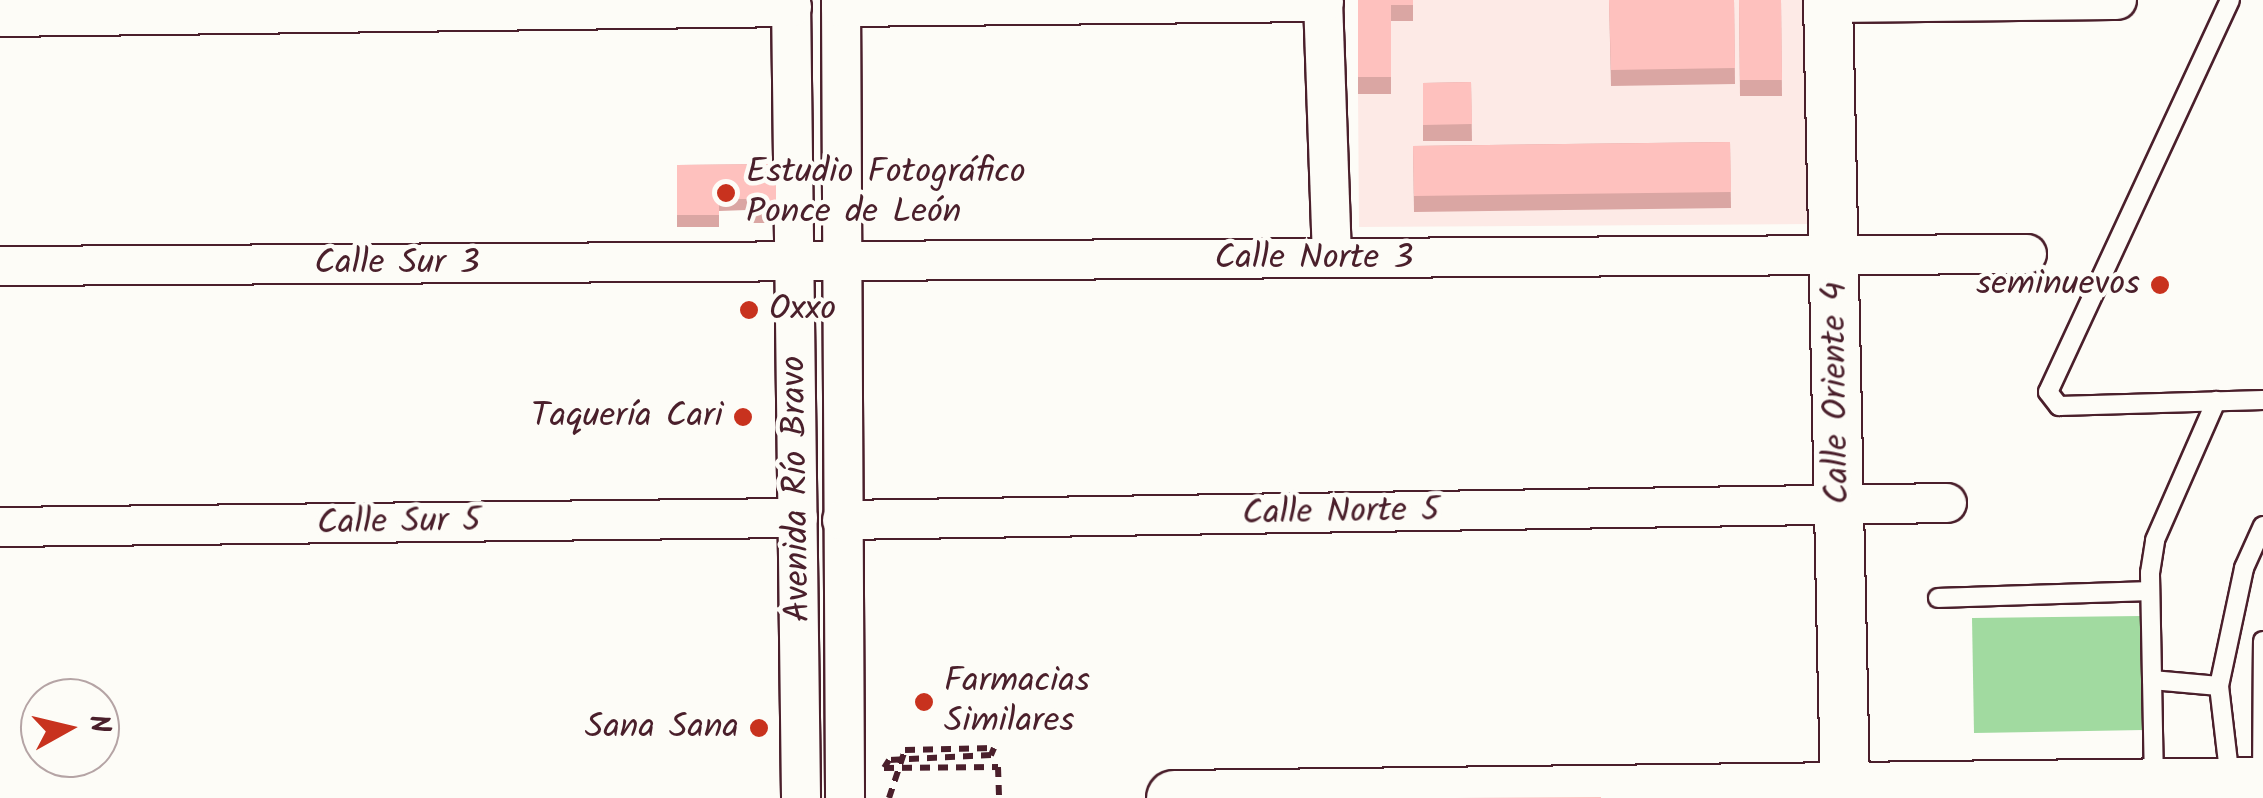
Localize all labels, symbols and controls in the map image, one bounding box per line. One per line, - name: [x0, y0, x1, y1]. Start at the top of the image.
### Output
- place label: Estudio Fotográfico Ponce de León: [746, 152, 1026, 234]
- marker: Estudio Fotográfico Ponce de León: [715, 182, 737, 204]
- street label: Calle Norte 3: [1215, 238, 1413, 280]
- street label: Calle Sur 3: [314, 243, 480, 285]
- place label: seminuevos: [1976, 264, 2140, 306]
- marker: seminuevos: [2149, 274, 2171, 296]
- street label: Calle Oriente 4: [1814, 281, 1860, 505]
- place label: Oxxo: [769, 289, 836, 331]
- marker: Oxxo: [738, 299, 760, 321]
- street label: Avenida Río Bravo: [774, 356, 820, 622]
- place label: Taquería Cari: [531, 396, 723, 438]
- marker: Taquería Cari: [732, 406, 754, 428]
- street label: Calle Norte 5: [1242, 490, 1440, 536]
- street label: Calle Sur 5: [317, 501, 481, 545]
- place label: Farmacias Similares: [944, 661, 1090, 743]
- north arrow: [20, 678, 120, 778]
- marker: Farmacias Similares: [913, 691, 935, 713]
- place label: Sana Sana: [585, 707, 739, 749]
- text: N: [75, 712, 122, 736]
- marker: Sana Sana: [748, 717, 770, 739]

